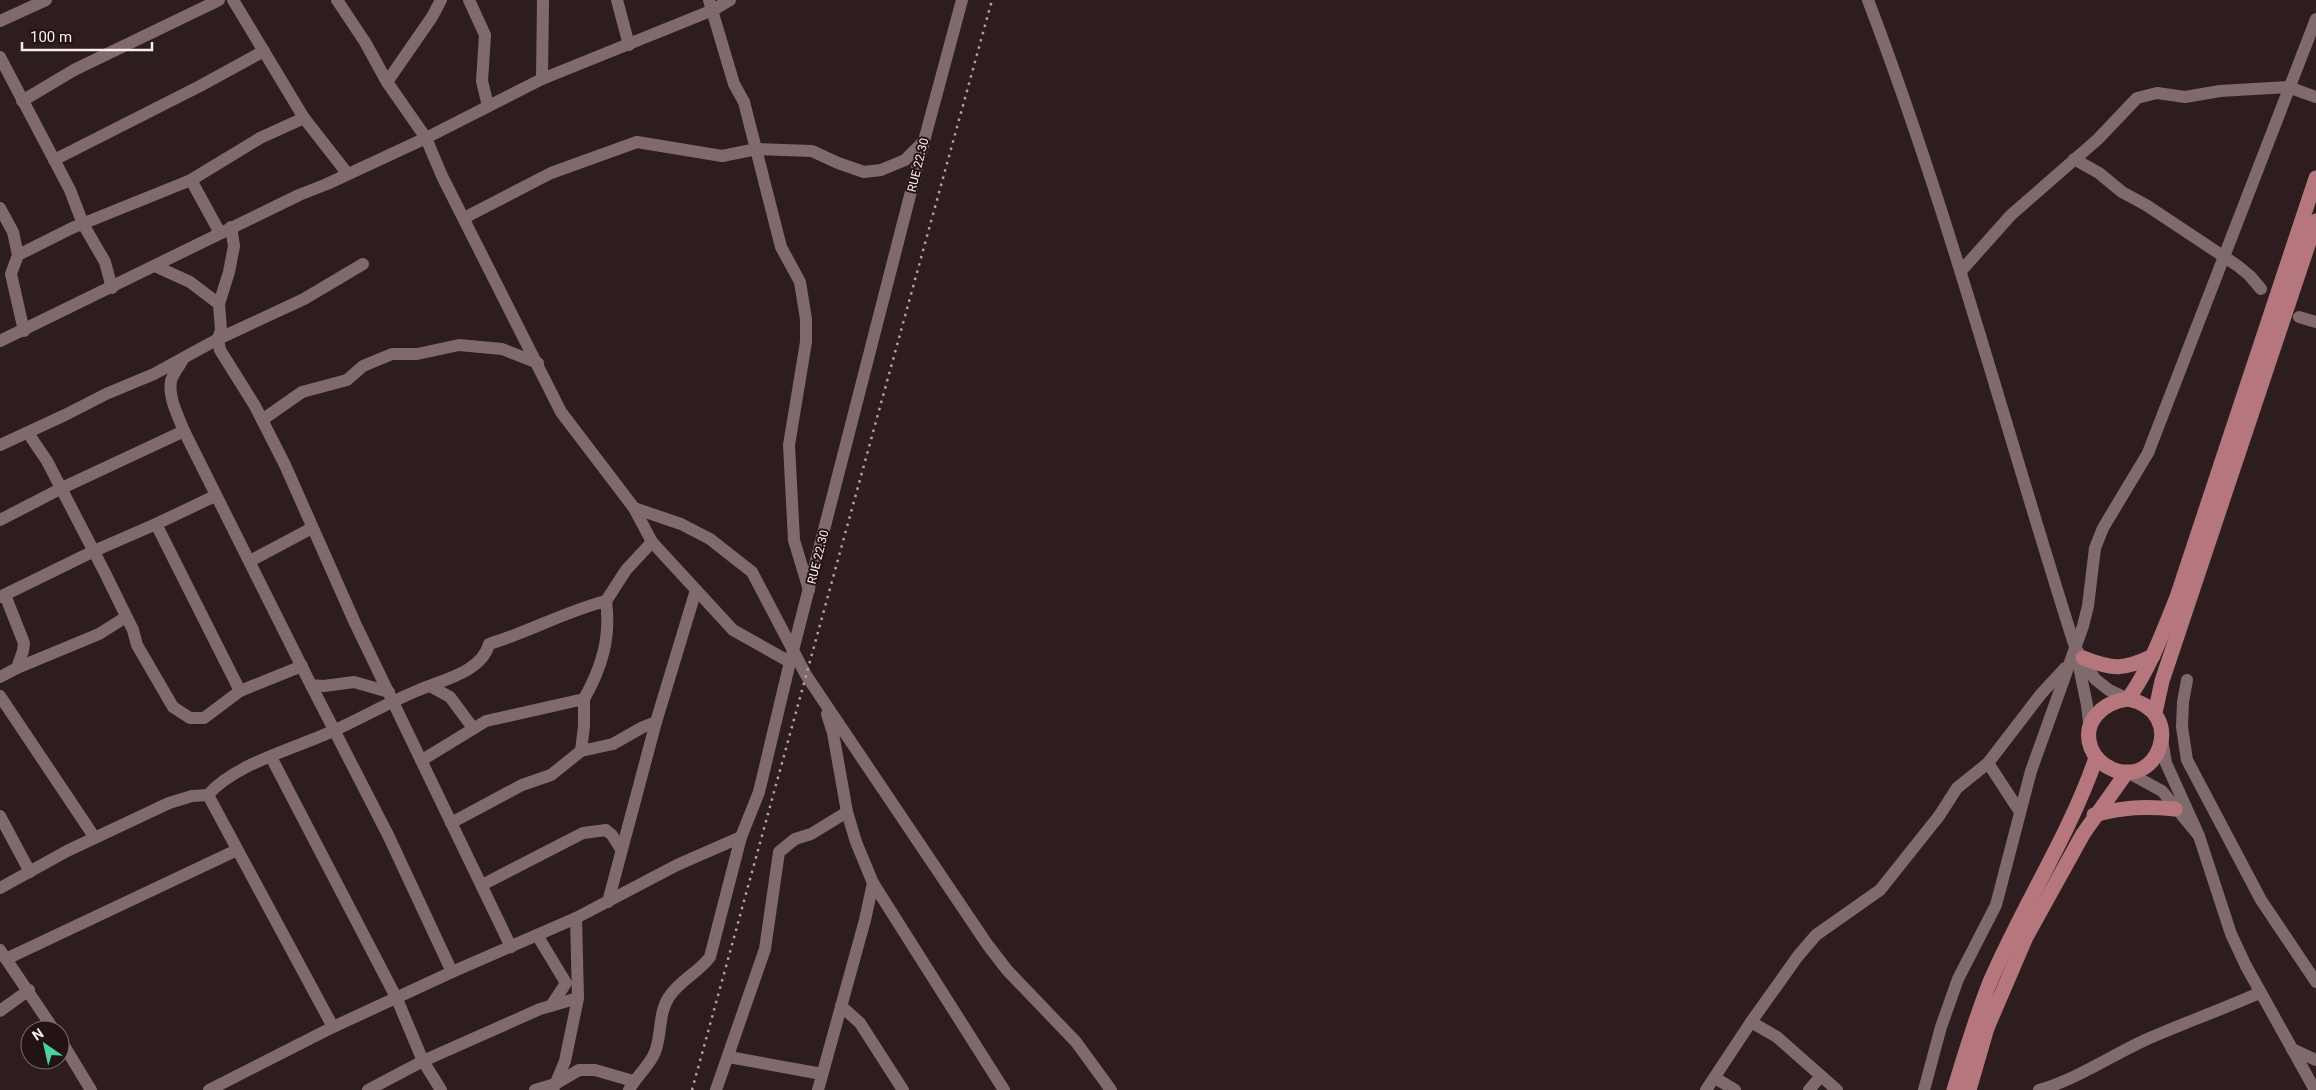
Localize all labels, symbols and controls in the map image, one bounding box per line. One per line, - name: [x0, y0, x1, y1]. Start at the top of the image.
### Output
- scale bar: [22, 20, 152, 52]
- text: 100 m: [30, 28, 72, 46]
- street label: RUE 22.30: [905, 136, 932, 193]
- street label: RUE 22.30: [805, 528, 832, 585]
- north arrow: [20, 1020, 70, 1070]
- text: N: [29, 1025, 46, 1044]

